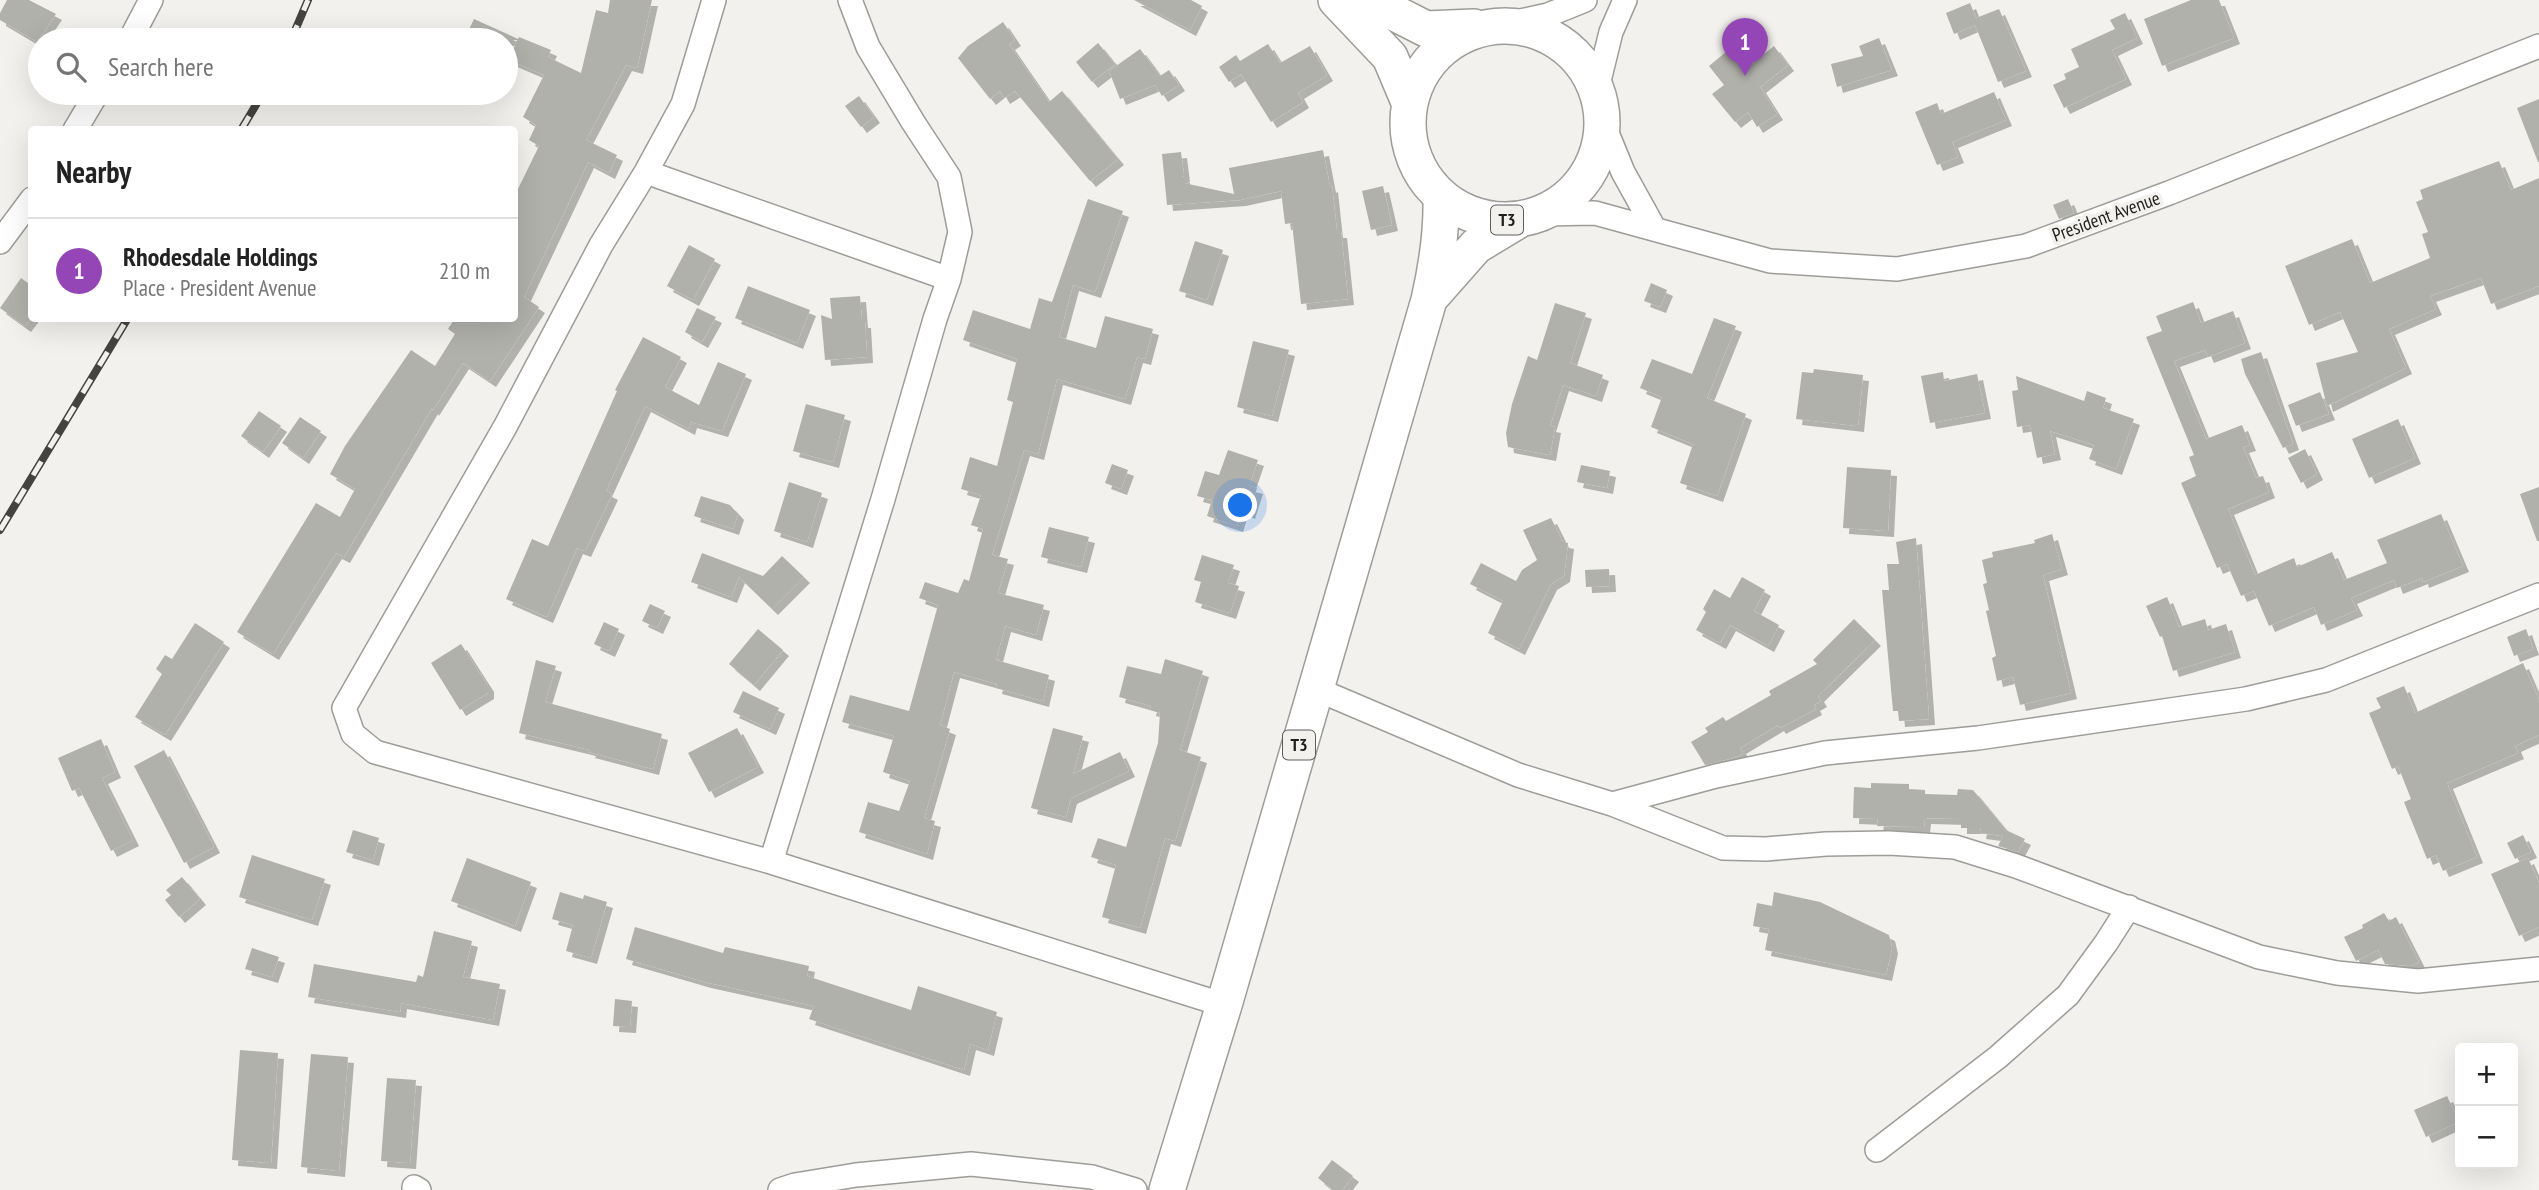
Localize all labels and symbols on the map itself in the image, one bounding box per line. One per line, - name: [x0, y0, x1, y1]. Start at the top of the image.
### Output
- pin: 1: [1722, 18, 1768, 76]
- street label: President Avenue: [2049, 185, 2163, 247]
- road number: T3: [1491, 205, 1523, 234]
- your location: [1223, 488, 1257, 522]
- road number: T3: [1283, 730, 1315, 760]

